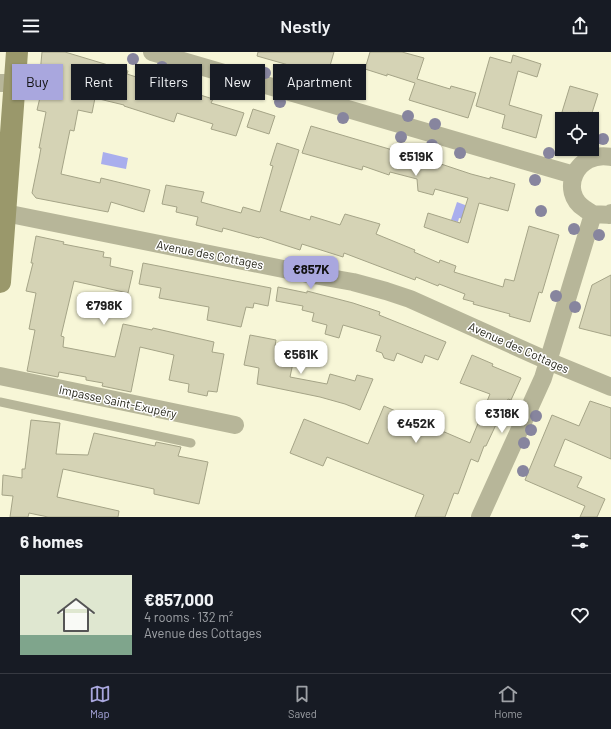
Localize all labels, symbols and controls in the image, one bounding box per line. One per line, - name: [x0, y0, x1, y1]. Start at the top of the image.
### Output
- icon: menu: [20, 15, 42, 37]
- text: Nestly: [280, 15, 331, 37]
- icon: share: [569, 15, 591, 37]
- chip: Buy: [12, 64, 63, 100]
- chip: Rent: [71, 64, 127, 100]
- chip: Filters: [135, 64, 202, 100]
- chip: New: [210, 64, 265, 100]
- chip: Apartment: [273, 64, 366, 100]
- map controls: [555, 112, 599, 156]
- button: locate: [555, 112, 599, 156]
- pin: €519K: [388, 143, 444, 177]
- text: €519K: [399, 148, 433, 164]
- street label: Avenue des Cottages: [155, 237, 265, 271]
- pin: €857K: [283, 256, 339, 290]
- text: €857K: [293, 261, 329, 277]
- pin: €798K: [76, 292, 132, 326]
- text: €798K: [86, 297, 122, 313]
- street label: Avenue des Cottages: [467, 319, 572, 376]
- pin: €561K: [273, 341, 329, 375]
- text: €561K: [284, 346, 318, 362]
- street label: Impasse Saint-Exupéry: [58, 382, 179, 420]
- pin: €318K: [474, 400, 530, 434]
- text: €318K: [485, 405, 520, 421]
- pin: €452K: [388, 410, 444, 444]
- text: €452K: [397, 415, 435, 431]
- icon: filters: [569, 530, 591, 552]
- text: 6 homes: [20, 531, 83, 551]
- text: €857,000: [144, 589, 214, 609]
- icon: home: [52, 591, 100, 639]
- icon: heart: [569, 604, 591, 626]
- text: 4 rooms · 132 m²: [144, 609, 233, 625]
- text: Avenue des Cottages: [144, 625, 262, 641]
- tab: Map: [89, 683, 111, 720]
- tab: Saved: [288, 683, 317, 720]
- tab: Home: [494, 683, 522, 720]

